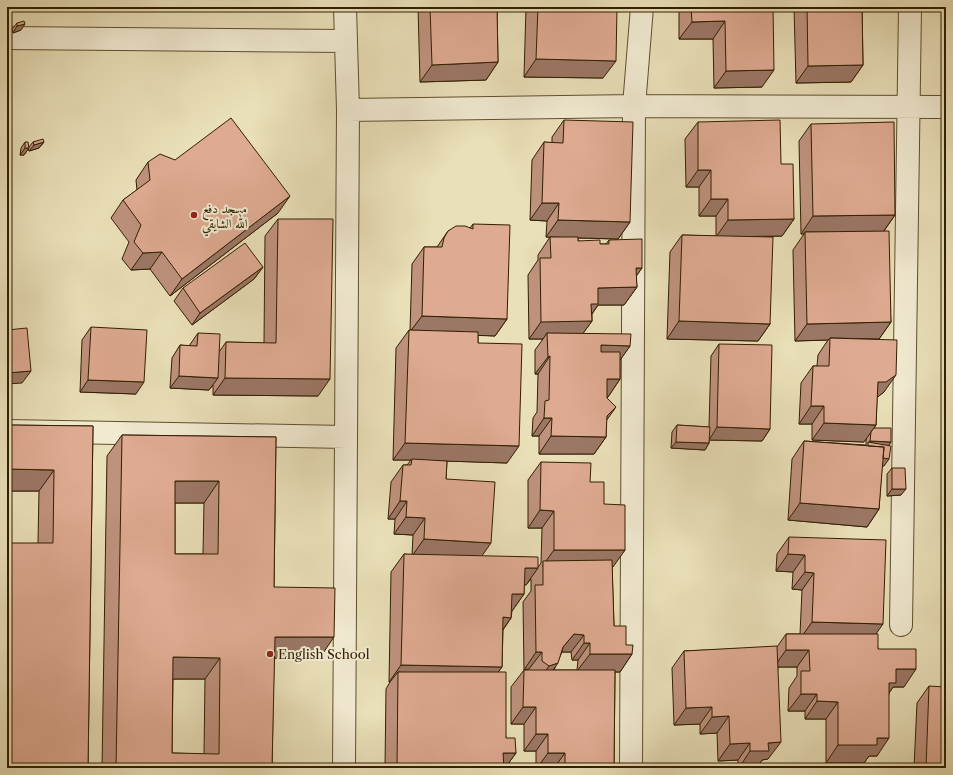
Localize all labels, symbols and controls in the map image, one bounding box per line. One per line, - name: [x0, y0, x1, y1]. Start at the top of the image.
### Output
- place label: مسجد دفع الله الشايقي: [202, 200, 248, 237]
- marker: مسجد دفع الله الشايقي: [189, 210, 199, 220]
- place label: English School: [278, 646, 370, 662]
- marker: English School: [265, 649, 275, 659]

